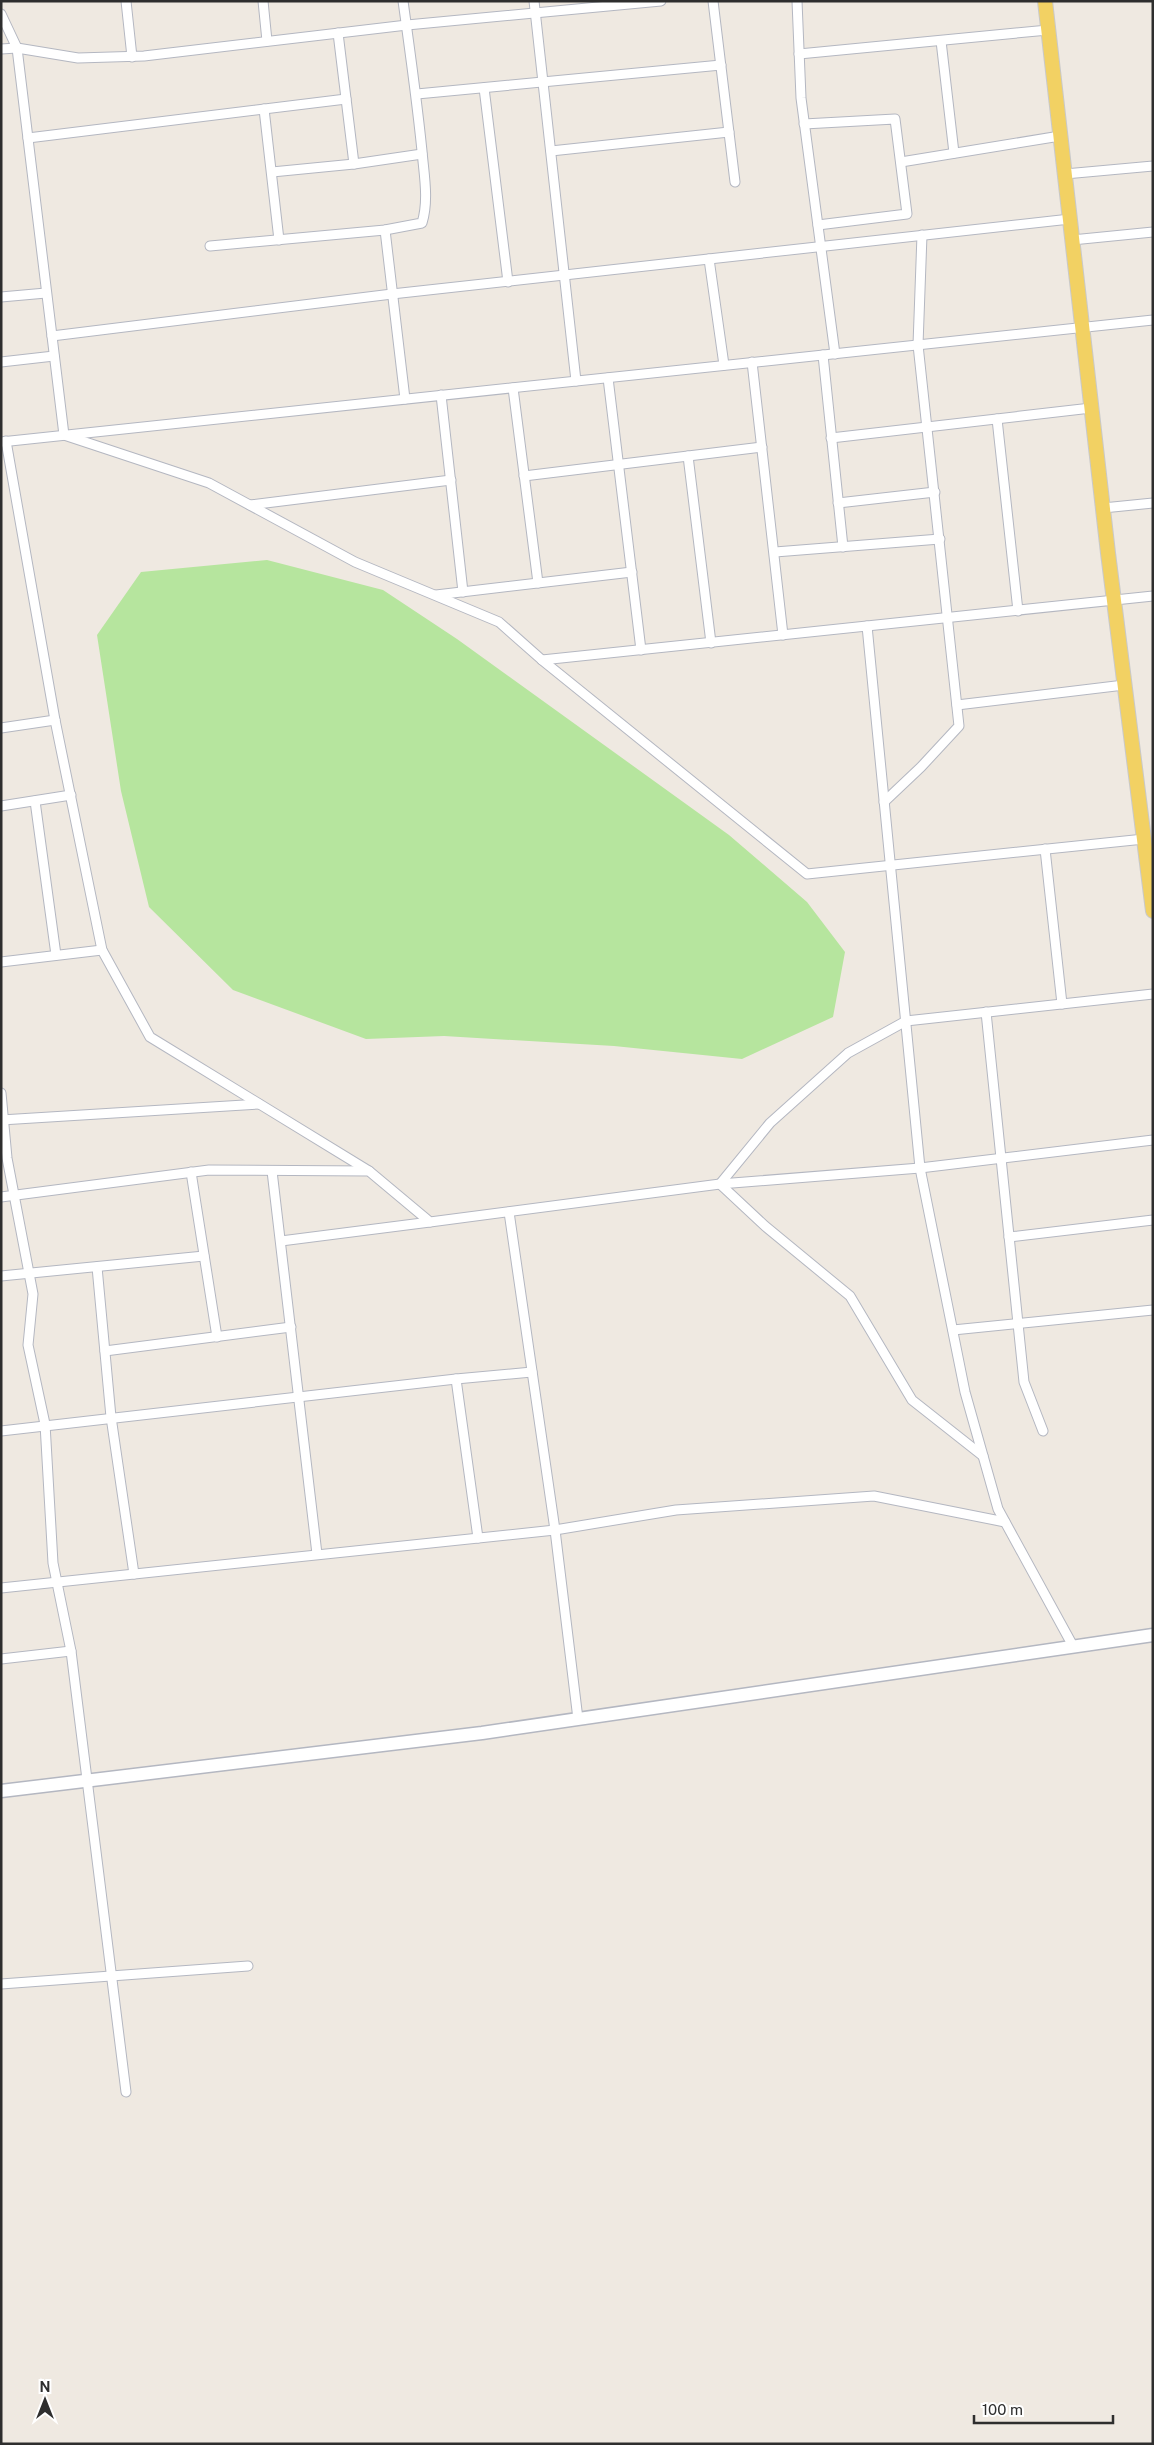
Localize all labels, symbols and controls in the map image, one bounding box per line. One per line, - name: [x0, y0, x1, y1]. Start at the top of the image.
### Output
- north arrow: [20, 2375, 70, 2425]
- text: N: [40, 2379, 50, 2395]
- scale bar: [974, 2392, 1113, 2424]
- text: 100 m: [982, 2401, 1023, 2418]

